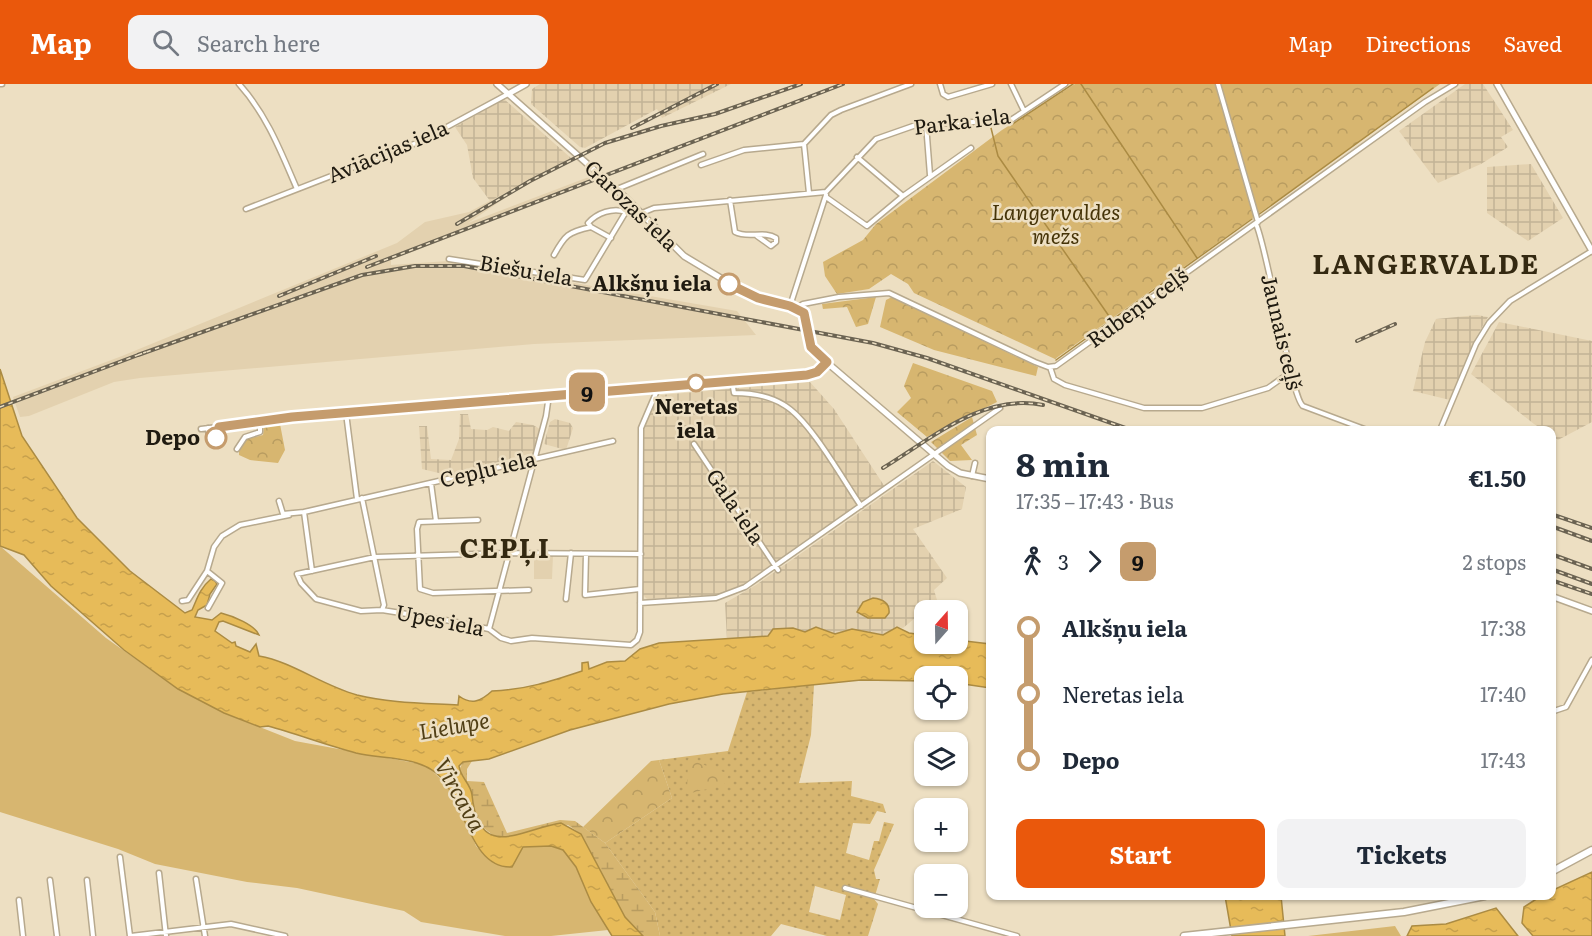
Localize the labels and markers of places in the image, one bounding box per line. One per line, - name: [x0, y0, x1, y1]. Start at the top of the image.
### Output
- place label: Alkšņu iela: [592, 266, 713, 298]
- marker: Alkšņu iela: [718, 273, 740, 295]
- marker: Neretas iela: [687, 374, 705, 392]
- place label: Neretas iela: [655, 389, 737, 444]
- place label: Depo: [145, 420, 200, 451]
- marker: Depo: [205, 427, 227, 449]

